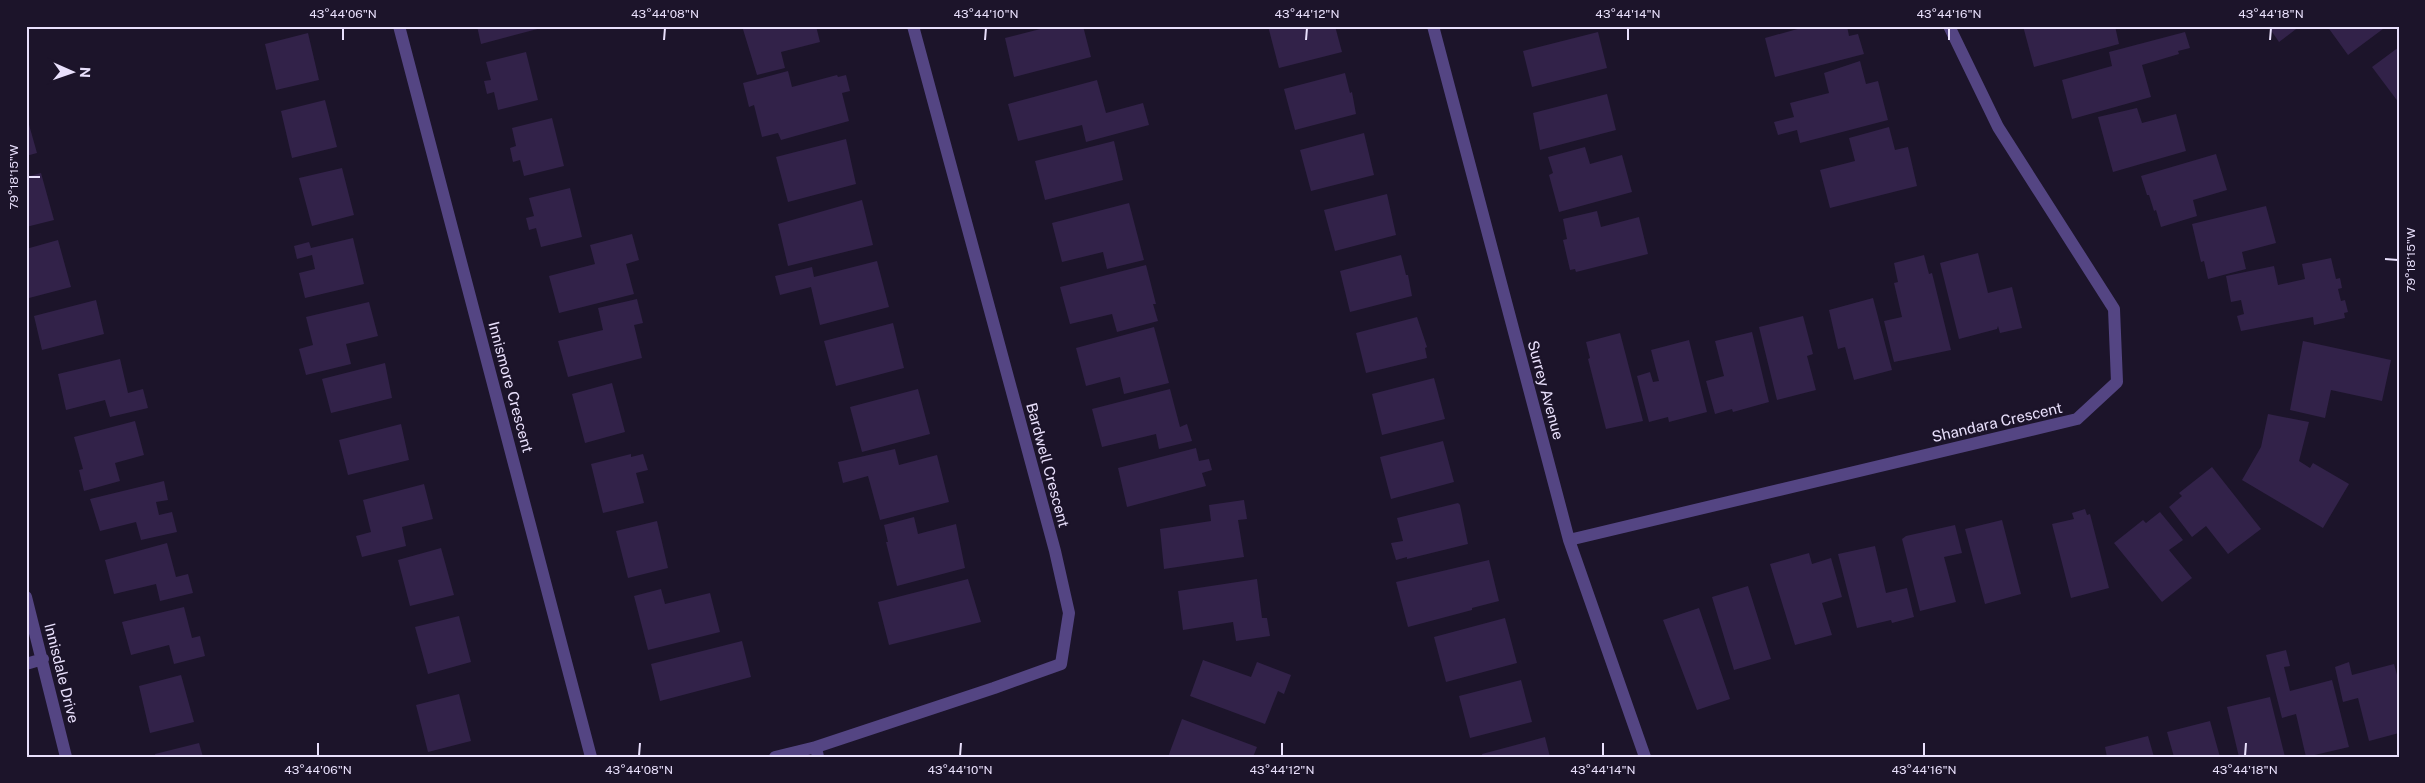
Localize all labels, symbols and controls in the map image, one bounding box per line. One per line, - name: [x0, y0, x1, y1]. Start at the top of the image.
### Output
- text: 43°44'06"N: [309, 7, 377, 21]
- text: 43°44'08"N: [631, 7, 699, 21]
- text: 43°44'10"N: [953, 7, 1019, 21]
- text: 43°44'12"N: [1275, 7, 1339, 21]
- text: 43°44'14"N: [1595, 7, 1661, 21]
- text: 43°44'16"N: [1916, 7, 1982, 21]
- text: 43°44'18"N: [2238, 7, 2304, 21]
- north arrow: [48, 48, 98, 98]
- text: N: [77, 67, 93, 78]
- text: 79°18'15"W: [7, 144, 21, 209]
- text: 79°18'15"W: [2404, 227, 2418, 292]
- street label: Innismore Crescent: [485, 320, 537, 455]
- street label: Surrey Avenue: [1525, 339, 1567, 441]
- street label: Shandara Crescent: [1930, 399, 2064, 445]
- street label: Bardwell Crescent: [1023, 401, 1073, 529]
- street label: Innisdale Drive: [41, 621, 83, 725]
- text: 43°44'06"N: [284, 763, 352, 777]
- text: 43°44'08"N: [605, 763, 673, 777]
- text: 43°44'10"N: [927, 763, 993, 777]
- text: 43°44'12"N: [1250, 763, 1314, 777]
- text: 43°44'14"N: [1570, 763, 1636, 777]
- text: 43°44'16"N: [1891, 763, 1957, 777]
- text: 43°44'18"N: [2212, 763, 2278, 777]

